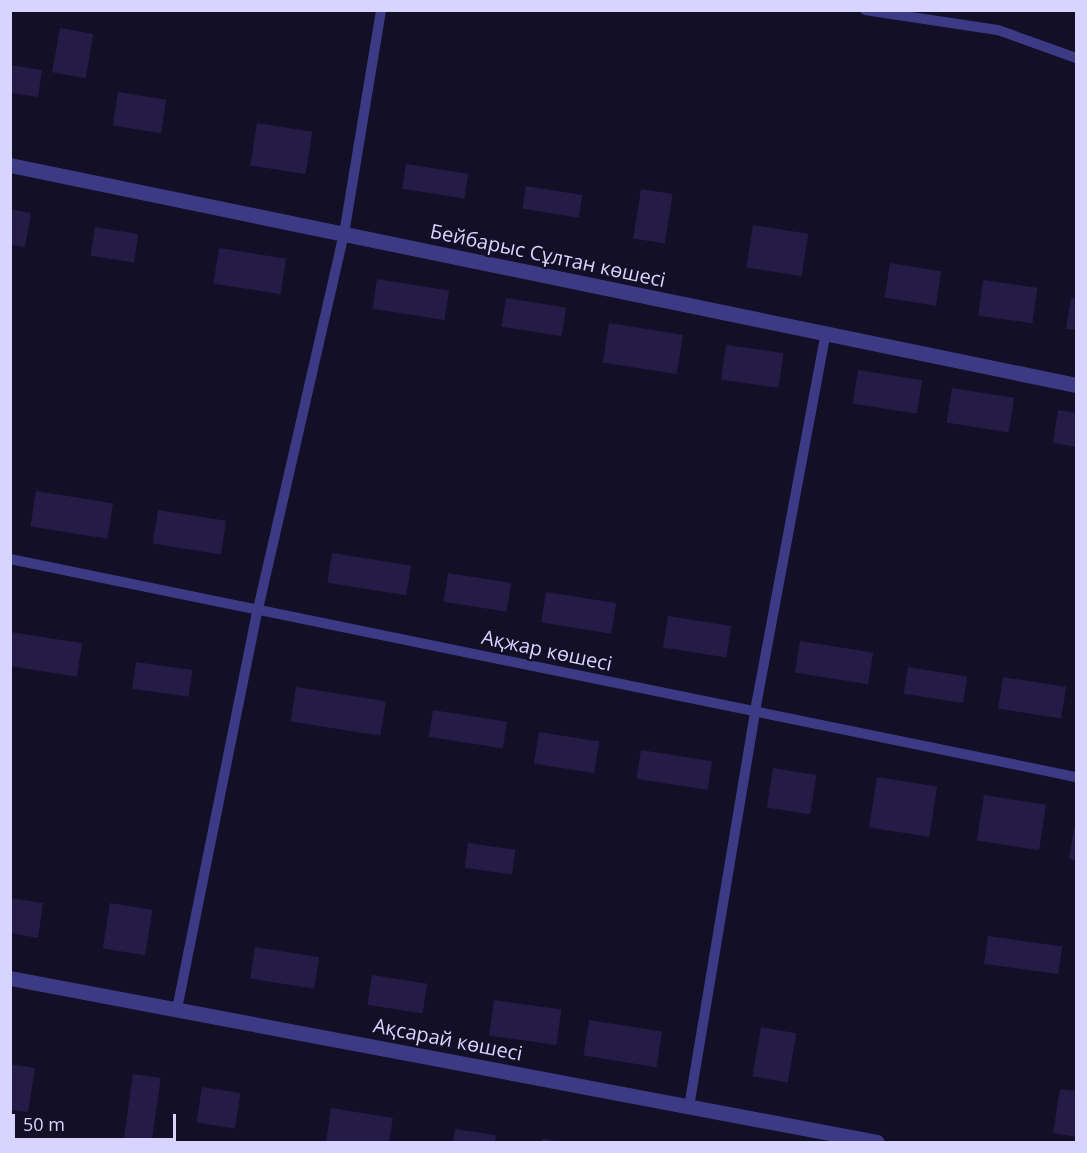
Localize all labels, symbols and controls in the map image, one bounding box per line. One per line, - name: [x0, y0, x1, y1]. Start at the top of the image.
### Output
- street label: Бейбарыс Сұлтан көшесі: [428, 218, 668, 292]
- street label: Ақжар көшесі: [480, 624, 614, 676]
- street label: Ақсарай көшесі: [371, 1013, 525, 1065]
- scale bar: [15, 1102, 178, 1140]
- text: 50 m: [23, 1112, 65, 1136]

